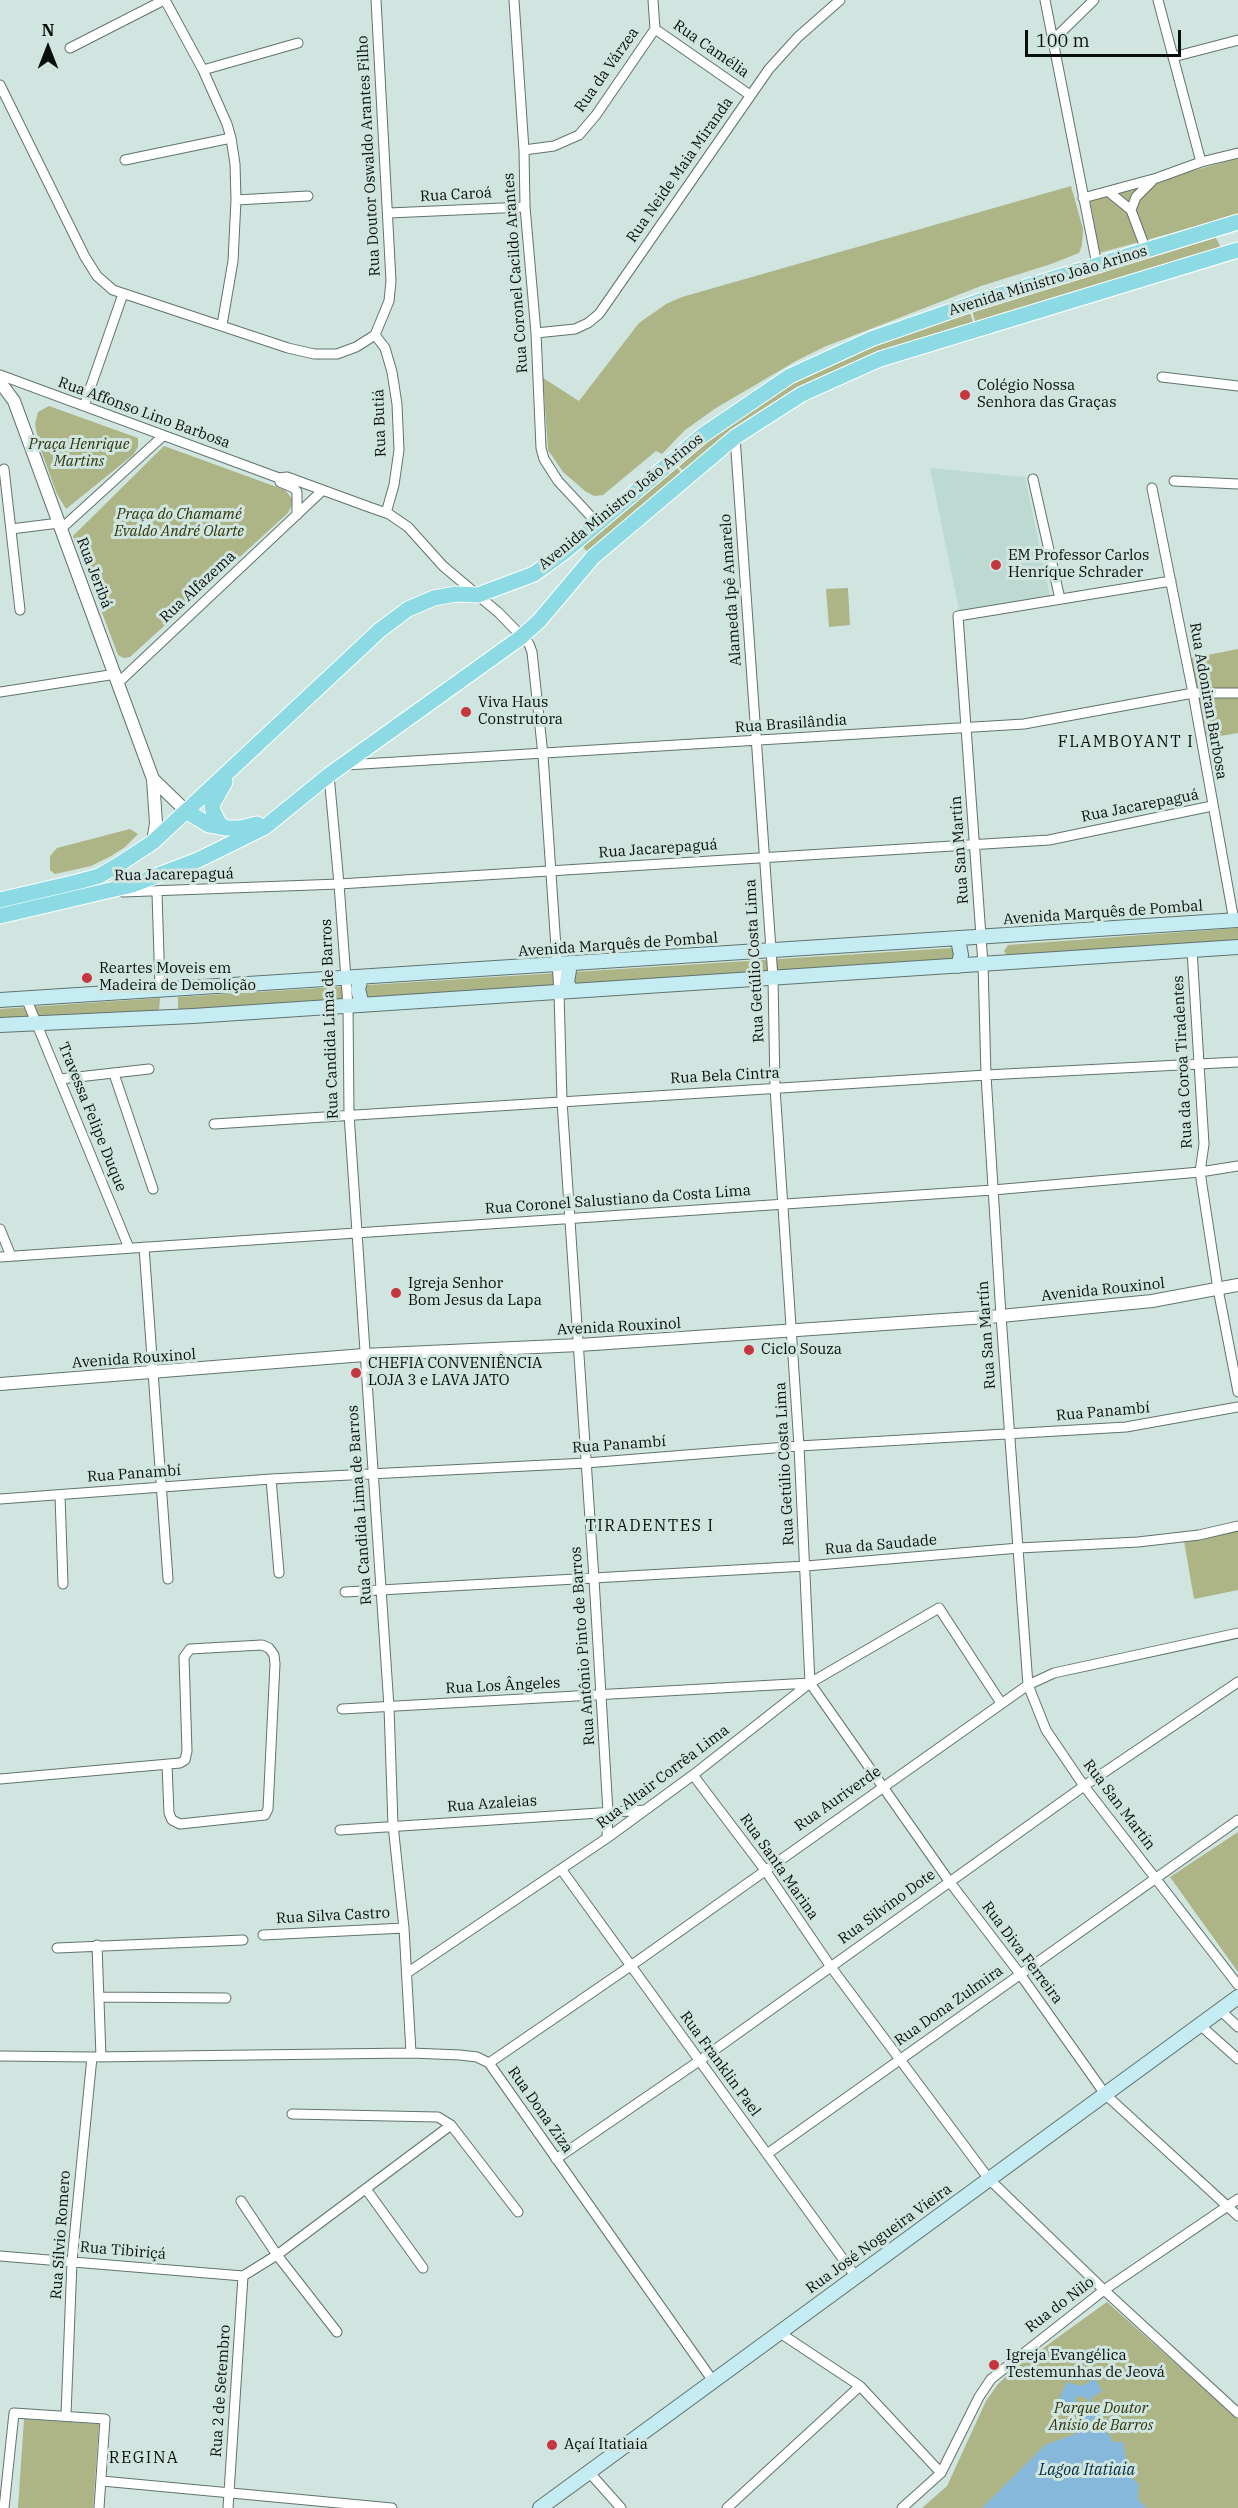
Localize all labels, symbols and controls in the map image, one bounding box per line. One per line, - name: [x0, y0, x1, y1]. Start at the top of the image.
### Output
- street label: Rua Camélia: [670, 16, 752, 82]
- north arrow: [18, 18, 78, 78]
- scale bar: [1028, 18, 1184, 56]
- text: N: [42, 20, 54, 40]
- street label: Rua da Várzea: [571, 24, 643, 116]
- text: 100 m: [1036, 29, 1090, 52]
- street label: Rua Doutor Oswaldo Arantes Filho: [354, 35, 384, 277]
- street label: Rua Neide Maia Miranda: [623, 94, 737, 246]
- street label: Rua Coronel Cacildo Arantes: [500, 172, 532, 374]
- street label: Rua Caroá: [419, 184, 493, 206]
- street label: Avenida Ministro João Arinos: [947, 242, 1149, 320]
- street label: Rua Affonso Lino Barbosa: [55, 373, 233, 453]
- place label: Colégio Nossa Senhora das Graças: [977, 377, 1117, 412]
- marker: Colégio Nossa Senhora das Graças: [958, 388, 972, 402]
- street label: Rua Butiá: [370, 389, 390, 457]
- street label: Avenida Ministro João Arinos: [535, 430, 707, 574]
- park label: Praça Henrique Martins: [28, 436, 130, 471]
- park label: Praça do Chamamé Evaldo André Olarte: [114, 506, 244, 541]
- street label: Alameda Ipê Amarelo: [717, 513, 745, 667]
- street label: Rua Jeribá: [72, 535, 116, 611]
- street label: Rua Alfazema: [156, 547, 240, 627]
- place label: EM Professor Carlos Henrique Schrader: [1008, 547, 1149, 582]
- marker: EM Professor Carlos Henrique Schrader: [989, 558, 1003, 572]
- street label: Rua Adoniran Barbosa: [1185, 621, 1231, 781]
- place label: Viva Haus Construtora: [478, 694, 563, 729]
- marker: Viva Haus Construtora: [459, 705, 473, 719]
- street label: Rua Brasilândia: [734, 711, 848, 737]
- district label: FLAMBOYANT I: [1058, 732, 1194, 752]
- street label: Rua Jacarepaguá: [1080, 786, 1200, 826]
- street label: Rua San Martín: [947, 795, 973, 905]
- street label: Rua Jacarepaguá: [598, 836, 718, 862]
- street label: Rua Jacarepaguá: [114, 865, 234, 885]
- street label: Rua Getúlio Costa Lima: [742, 879, 768, 1043]
- street label: Avenida Marquês de Pombal: [1003, 897, 1203, 929]
- street label: Rua Candida Lima de Barros: [318, 918, 342, 1120]
- street label: Avenida Marquês de Pombal: [518, 929, 718, 961]
- place label: Reartes Moveis em Madeira de Demolição: [99, 960, 256, 995]
- marker: Reartes Moveis em Madeira de Demolição: [80, 971, 94, 985]
- street label: Rua da Coroa Tiradentes: [1169, 975, 1197, 1149]
- street label: Travessa Felipe Duque: [54, 1040, 130, 1194]
- street label: Rua Bela Cintra: [670, 1064, 780, 1088]
- street label: Rua Coronel Salustiano da Costa Lima: [484, 1182, 752, 1218]
- place label: Igreja Senhor Bom Jesus da Lapa: [408, 1275, 542, 1310]
- street label: Avenida Rouxinol: [1040, 1275, 1166, 1305]
- street label: Rua San Martín: [974, 1280, 1000, 1390]
- marker: Igreja Senhor Bom Jesus da Lapa: [389, 1286, 403, 1300]
- street label: Avenida Rouxinol: [557, 1315, 681, 1339]
- place label: Ciclo Souza: [761, 1341, 842, 1359]
- marker: Ciclo Souza: [742, 1343, 756, 1357]
- street label: Avenida Rouxinol: [71, 1346, 197, 1372]
- place label: CHEFIA CONVENIÊNCIA LOJA 3 e LAVA JATO: [368, 1355, 542, 1390]
- marker: CHEFIA CONVENIÊNCIA LOJA 3 e LAVA JATO: [349, 1366, 363, 1380]
- street label: Rua Getúlio Costa Lima: [772, 1382, 798, 1546]
- street label: Rua Panambí: [1055, 1399, 1151, 1425]
- street label: Rua Candida Lima de Barros: [344, 1404, 376, 1606]
- street label: Rua Panambí: [571, 1433, 667, 1457]
- street label: Rua Panambí: [86, 1462, 182, 1486]
- district label: TIRADENTES I: [585, 1516, 715, 1536]
- street label: Rua da Saudade: [824, 1531, 938, 1559]
- street label: Rua Antônio Pinto de Barros: [567, 1546, 599, 1746]
- street label: Rua Los Ângeles: [445, 1674, 561, 1698]
- street label: Rua Altair Corrêa Lima: [593, 1721, 733, 1833]
- street label: Rua San Martín: [1079, 1756, 1159, 1854]
- street label: Rua Auriverde: [791, 1763, 885, 1835]
- street label: Rua Azaleias: [446, 1792, 538, 1816]
- street label: Rua Santa Marina: [736, 1811, 822, 1923]
- street label: Rua Silvino Dote: [835, 1866, 939, 1948]
- street label: Rua Diva Ferreira: [978, 1898, 1066, 2008]
- street label: Rua Silva Castro: [276, 1904, 390, 1928]
- street label: Rua Dona Zulmira: [891, 1962, 1007, 2050]
- street label: Rua Franklin Pael: [676, 2008, 764, 2120]
- street label: Rua Dona Ziza: [504, 2063, 576, 2157]
- street label: Rua Sílvio Romero: [48, 2170, 74, 2300]
- street label: Rua José Nogueira Vieira: [803, 2180, 955, 2298]
- street label: Rua Tibiriçá: [79, 2238, 167, 2264]
- street label: Rua do Nilo: [1022, 2273, 1098, 2337]
- street label: Rua 2 de Setembro: [207, 2324, 235, 2458]
- place label: Igreja Evangélica Testemunhas de Jeová: [1006, 2347, 1165, 2382]
- marker: Igreja Evangélica Testemunhas de Jeová: [987, 2358, 1001, 2372]
- park label: Parque Doutor Anísio de Barros: [1049, 2400, 1153, 2435]
- place label: Açaí Itatiaia: [564, 2436, 648, 2454]
- marker: Açaí Itatiaia: [545, 2438, 559, 2452]
- district label: REGINA: [109, 2448, 179, 2468]
- water label: Lagoa Itatiaia: [1039, 2460, 1135, 2480]

